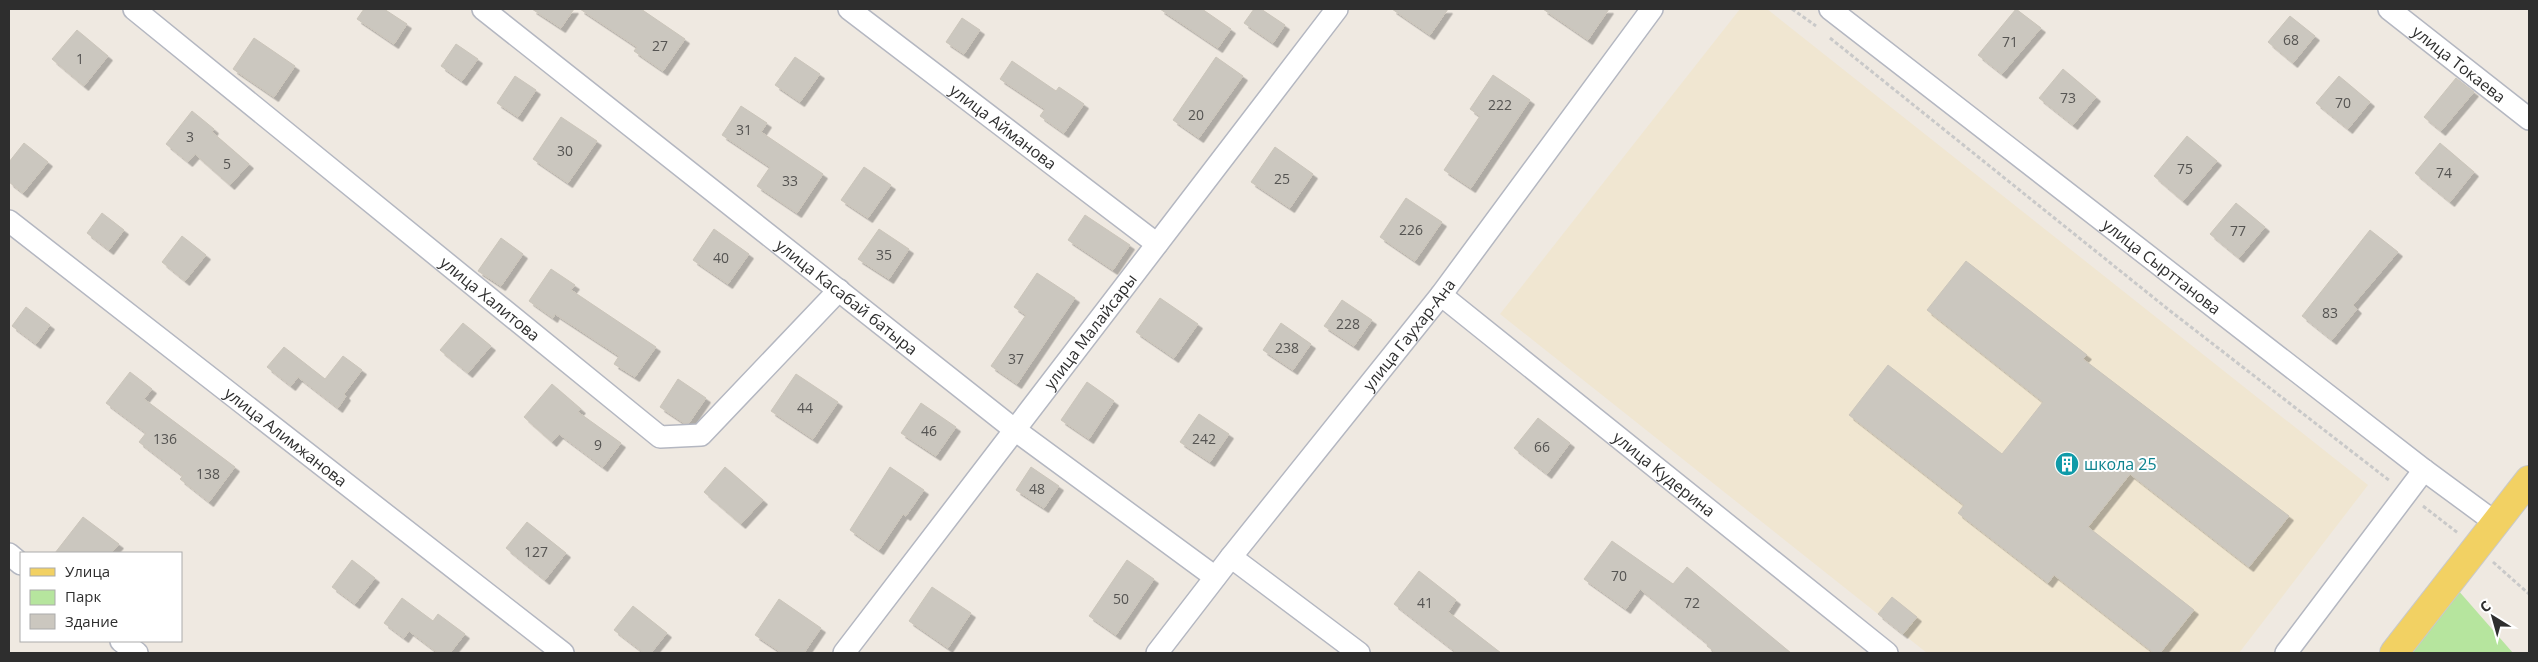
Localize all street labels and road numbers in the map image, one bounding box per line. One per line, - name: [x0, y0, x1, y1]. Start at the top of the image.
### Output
- street label: улица Токаева: [2408, 20, 2510, 108]
- street label: улица Айманова: [945, 79, 1061, 175]
- street label: улица Сырттанова: [2098, 214, 2226, 319]
- street label: улица Касабай батыра: [771, 234, 922, 360]
- street label: улица Халитова: [435, 251, 545, 346]
- street label: улица Малайсары: [1039, 269, 1142, 394]
- street label: улица Гаухар-Ана: [1358, 274, 1460, 395]
- street label: улица Алимжанова: [220, 382, 352, 492]
- street label: улица Кудерина: [1608, 426, 1720, 522]

